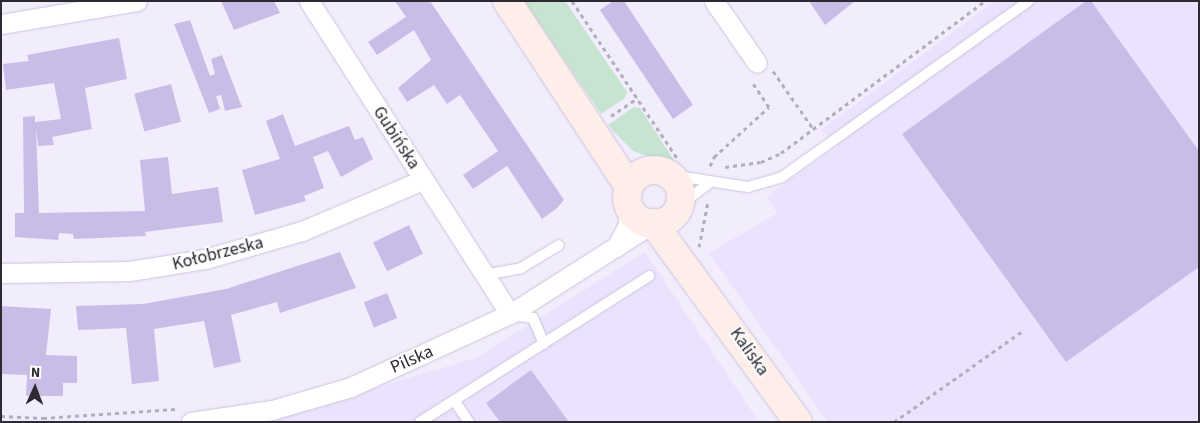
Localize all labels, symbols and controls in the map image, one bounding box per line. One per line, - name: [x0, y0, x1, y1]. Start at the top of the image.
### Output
- street label: Gubińska: [368, 103, 424, 173]
- street label: Kołobrzeska: [170, 232, 266, 276]
- street label: Kaliska: [725, 324, 773, 380]
- street label: Pilska: [387, 341, 437, 379]
- north arrow: [10, 363, 60, 413]
- text: N: [31, 363, 41, 383]

